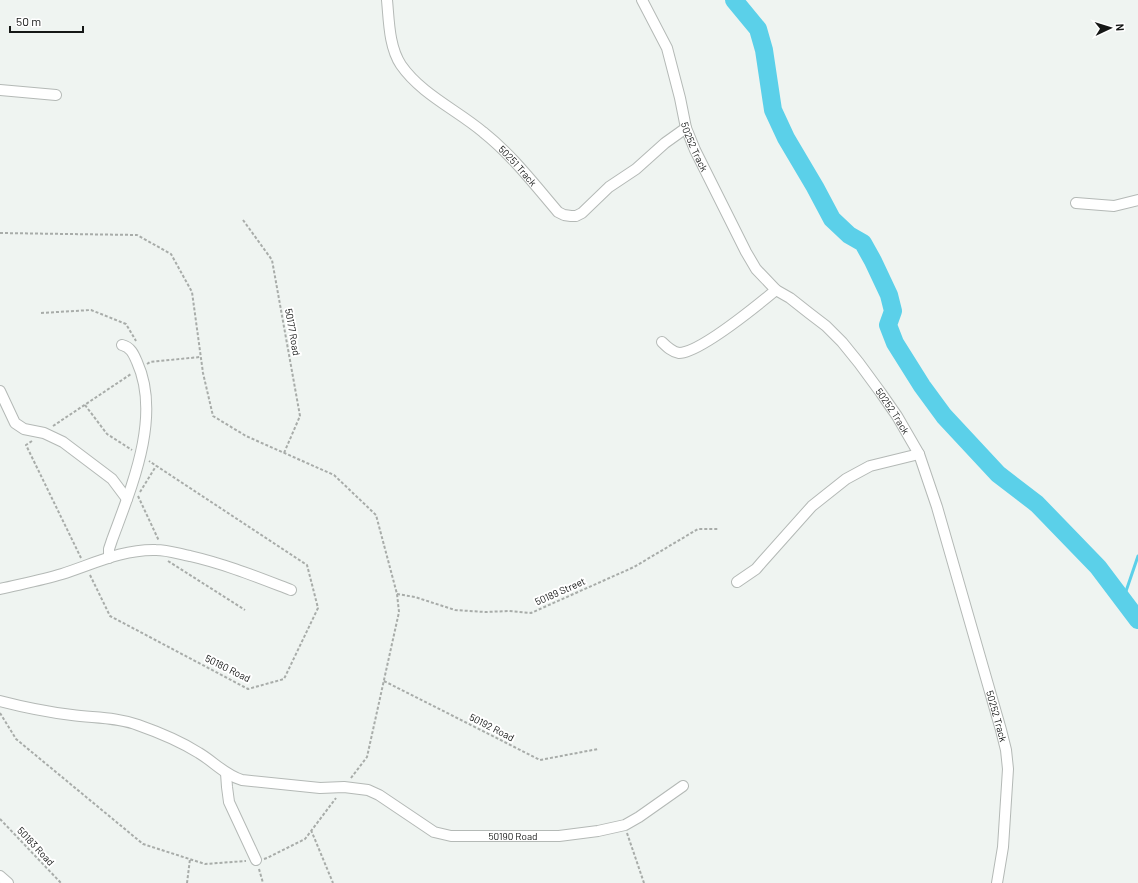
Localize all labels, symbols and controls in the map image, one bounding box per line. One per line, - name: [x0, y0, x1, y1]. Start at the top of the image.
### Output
- scale bar: [10, 8, 83, 34]
- north arrow: [1090, 8, 1130, 48]
- text: 50 m: [16, 14, 41, 28]
- text: N: [1114, 23, 1127, 31]
- street label: 50252 Track: [679, 121, 711, 173]
- street label: 50251 Track: [496, 143, 539, 188]
- street label: 50177 Road: [283, 308, 303, 356]
- street label: 50252 Track: [873, 385, 912, 436]
- street label: 50189 Street: [533, 574, 587, 607]
- street label: 50180 Road: [203, 652, 253, 684]
- street label: 50252 Track: [984, 689, 1010, 743]
- street label: 50192 Road: [468, 711, 516, 743]
- street label: 50183 Road: [15, 824, 57, 868]
- street label: 50190 Road: [488, 830, 538, 842]

